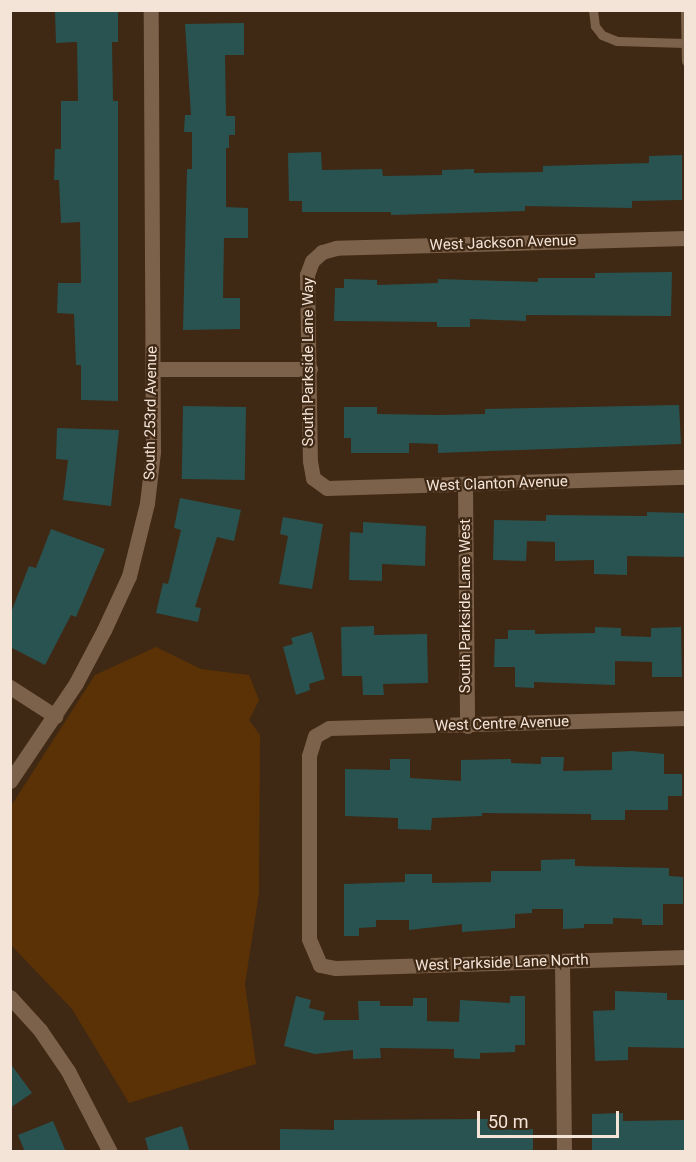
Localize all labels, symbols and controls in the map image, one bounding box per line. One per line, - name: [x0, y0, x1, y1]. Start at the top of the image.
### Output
- street label: West Jackson Avenue: [429, 231, 577, 255]
- street label: South Parkside Lane Way: [300, 278, 318, 446]
- street label: South 253rd Avenue: [141, 346, 161, 480]
- street label: West Clanton Avenue: [426, 473, 568, 495]
- street label: South Parkside Lane West: [457, 519, 475, 693]
- street label: West Centre Avenue: [435, 713, 569, 735]
- street label: West Parkside Lane North: [415, 951, 589, 975]
- scale bar: [480, 1099, 622, 1137]
- text: 50 m: [488, 1111, 528, 1132]

